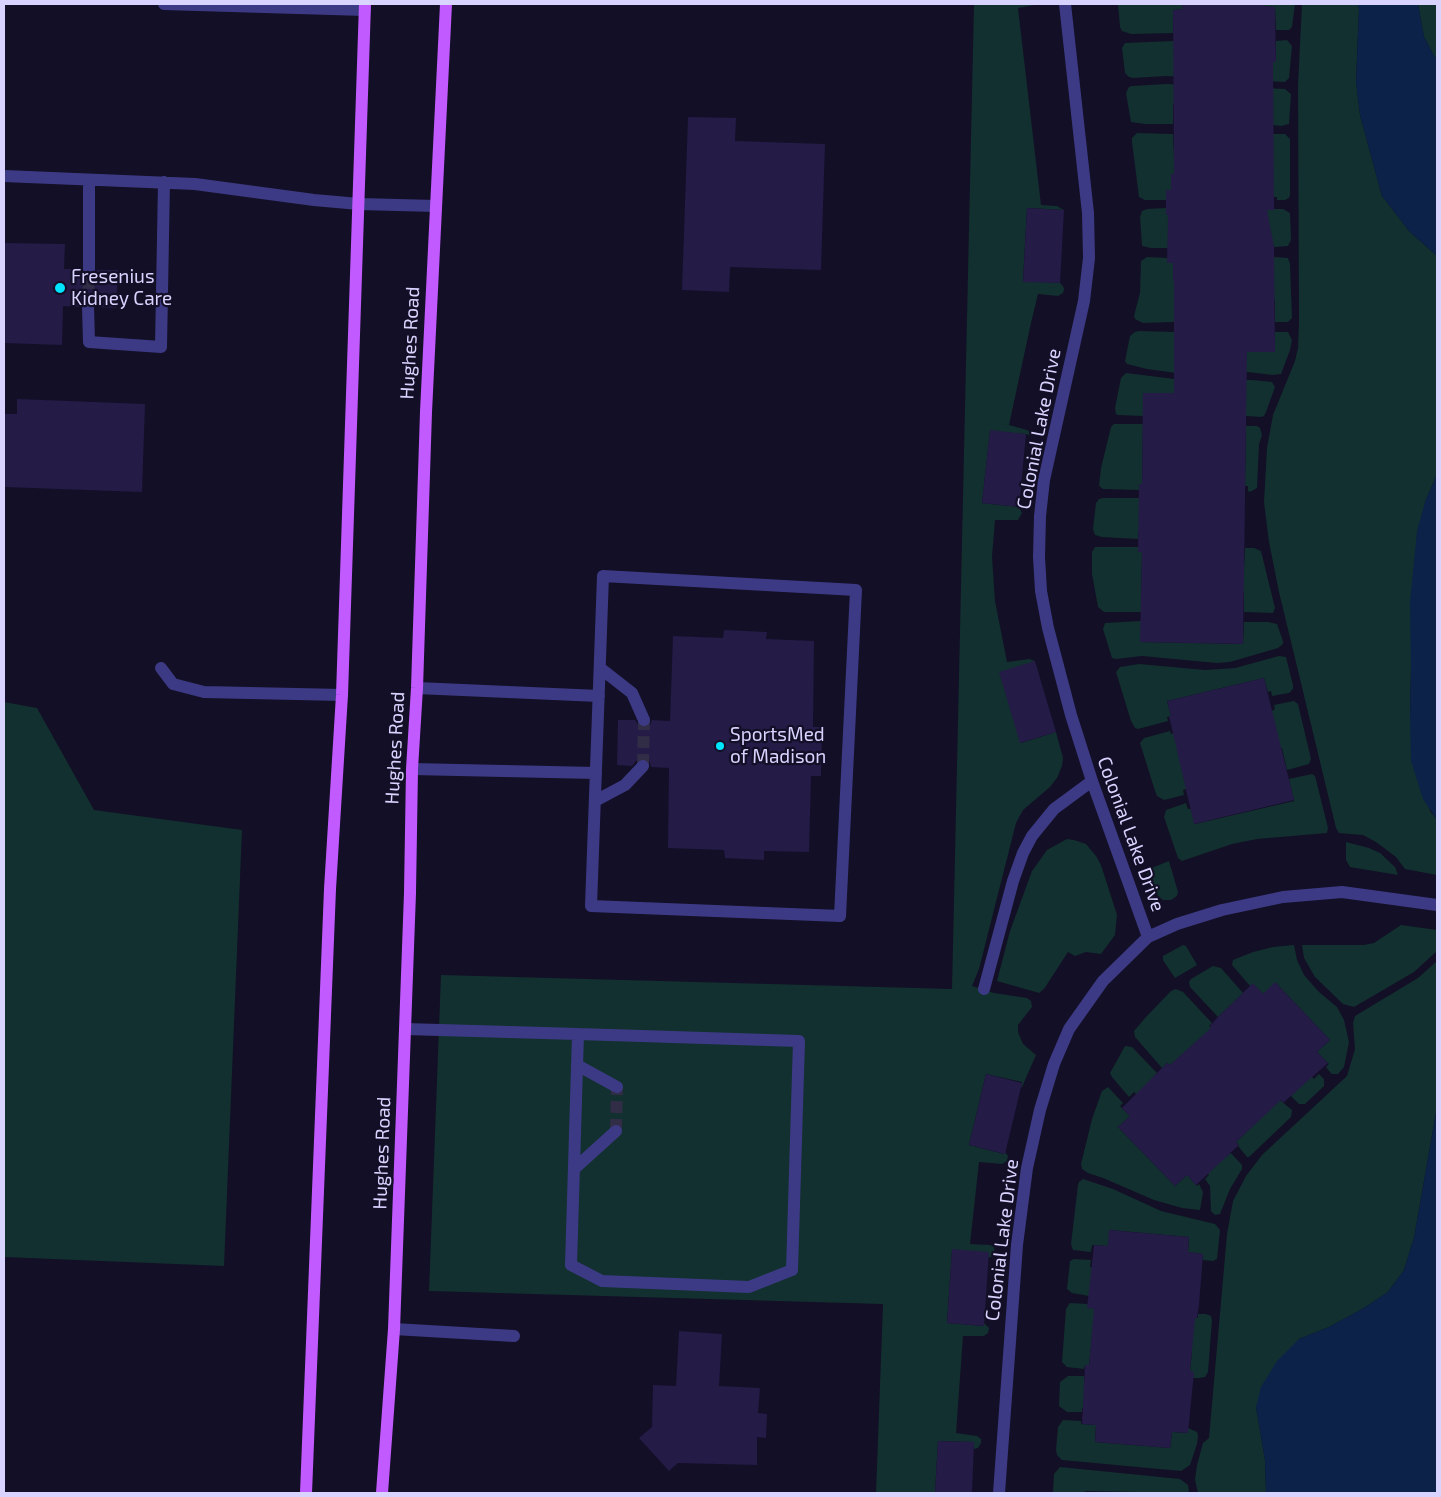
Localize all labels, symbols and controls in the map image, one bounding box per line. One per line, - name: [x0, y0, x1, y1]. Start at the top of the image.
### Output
- place label: Fresenius Kidney Care: [71, 266, 172, 310]
- marker: Fresenius Kidney Care: [53, 281, 67, 295]
- street label: Hughes Road: [396, 286, 424, 400]
- street label: Colonial Lake Drive: [1012, 347, 1066, 511]
- street label: Hughes Road: [381, 691, 409, 805]
- place label: SportsMed of Madison: [730, 724, 826, 768]
- marker: SportsMed of Madison: [714, 740, 726, 752]
- street label: Colonial Lake Drive: [1092, 753, 1170, 915]
- street label: Hughes Road: [369, 1096, 395, 1210]
- street label: Colonial Lake Drive: [981, 1158, 1023, 1322]

